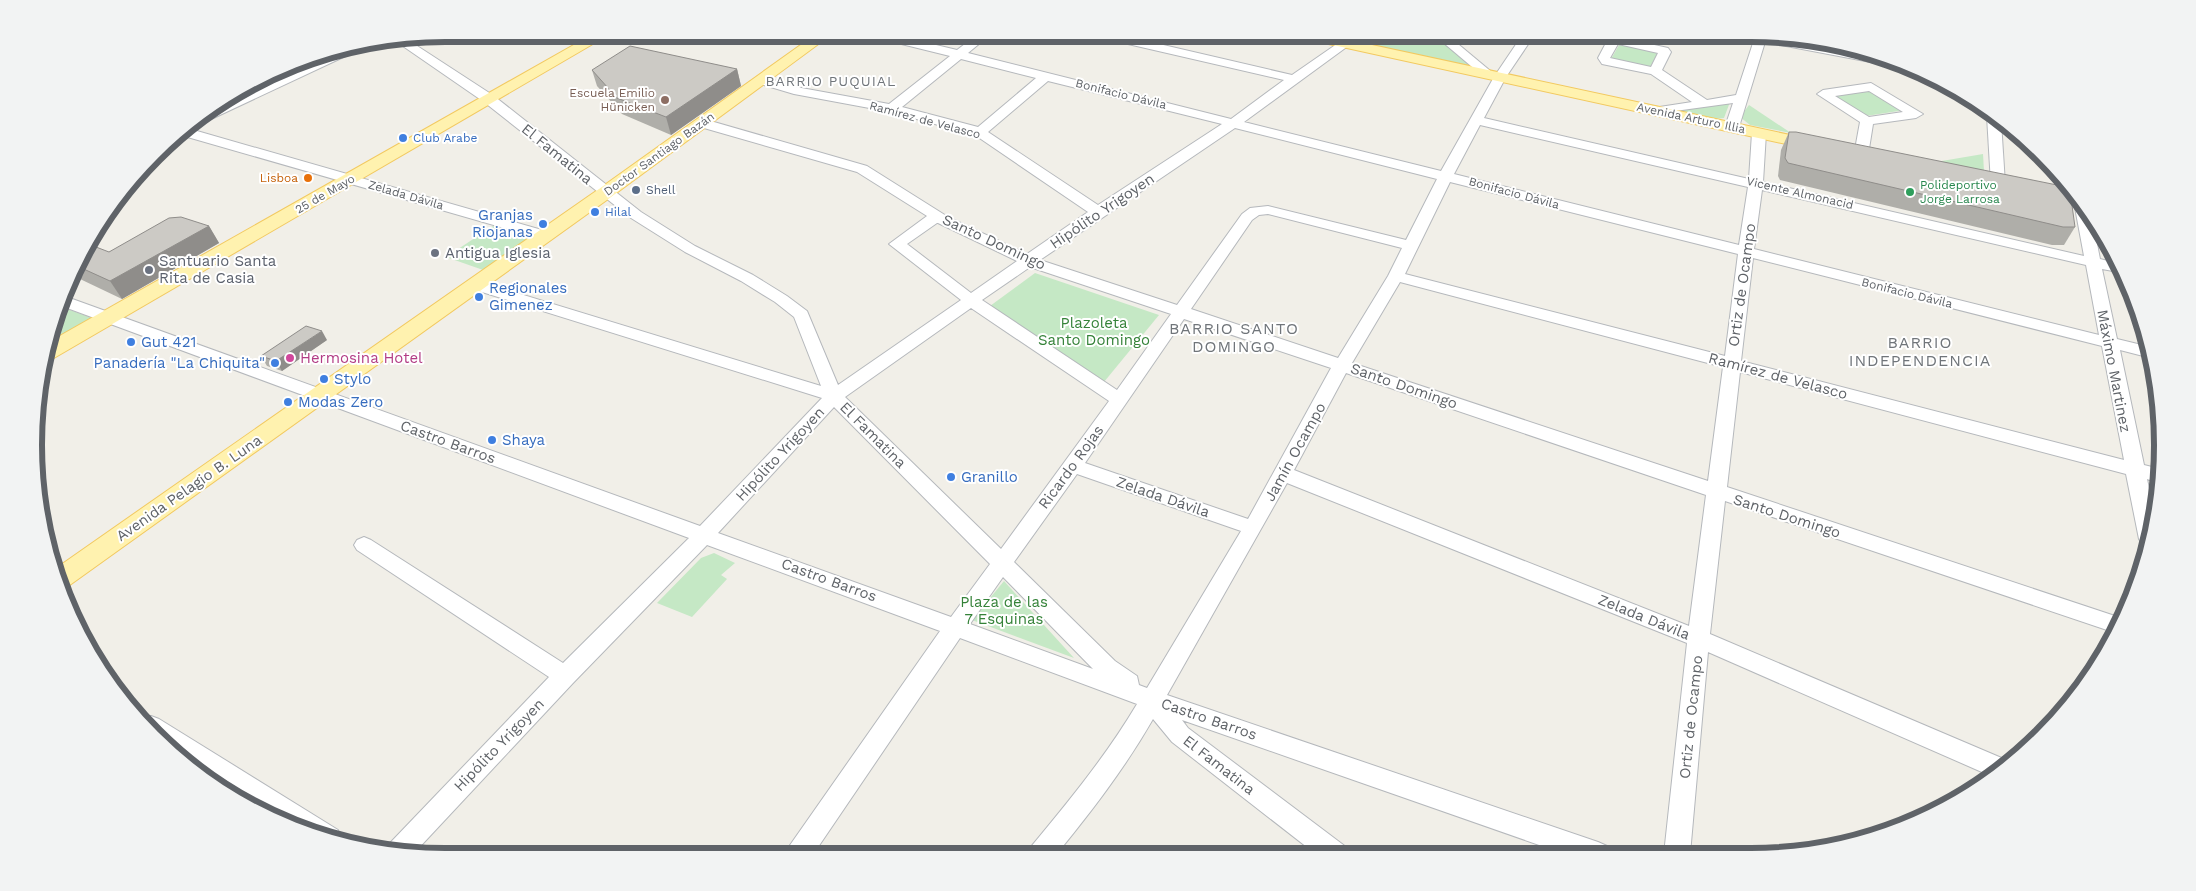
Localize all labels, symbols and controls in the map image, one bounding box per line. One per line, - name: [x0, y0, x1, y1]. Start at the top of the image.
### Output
- district label: BARRIO PUQUIAL: [766, 73, 896, 89]
- street label: Bonifacio Dávila: [1074, 76, 1168, 112]
- place label: Escuela Emilio Hünicken: [569, 86, 655, 114]
- marker: Escuela Emilio Hünicken: [659, 94, 671, 106]
- street label: Ramírez de Velasco: [868, 98, 982, 142]
- street label: Avenida Arturo Illia: [1635, 100, 1747, 136]
- street label: Doctor Santiago Bazán: [601, 109, 717, 199]
- street label: El Famatina: [518, 120, 597, 188]
- place label: Club Arabe: [413, 131, 477, 145]
- marker: Club Arabe: [397, 132, 409, 144]
- street label: Hipólito Yrigoyen: [1046, 169, 1158, 253]
- place label: Lisboa: [260, 171, 298, 185]
- street label: 25 de Mayo: [293, 171, 357, 217]
- marker: Lisboa: [302, 172, 314, 184]
- street label: Bonifacio Dávila: [1467, 174, 1561, 212]
- street label: Vicente Almonacid: [1745, 174, 1855, 212]
- street label: Zelada Dávila: [367, 178, 446, 213]
- place label: Polideportivo Jorge Larrosa: [1920, 178, 2000, 206]
- place label: Shell: [646, 183, 676, 197]
- marker: Shell: [630, 184, 642, 196]
- marker: Polideportivo Jorge Larrosa: [1904, 186, 1916, 198]
- place label: Hilal: [605, 205, 631, 219]
- place label: Granjas Riojanas: [472, 206, 533, 241]
- marker: Hilal: [589, 206, 601, 218]
- street label: Santo Domingo: [939, 210, 1049, 274]
- marker: Granjas Riojanas: [537, 218, 549, 230]
- street label: Ortiz de Ocampo: [1724, 222, 1760, 348]
- place label: Antigua Iglesia: [445, 244, 551, 262]
- marker: Antigua Iglesia: [429, 247, 441, 259]
- place label: Santuario Santa Rita de Casia: [159, 252, 277, 287]
- marker: Santuario Santa Rita de Casia: [143, 264, 155, 276]
- street label: Bonifacio Dávila: [1860, 275, 1954, 311]
- place label: Regionales Gimenez: [489, 279, 567, 314]
- marker: Regionales Gimenez: [473, 291, 485, 303]
- street label: Máximo Martinez: [2093, 308, 2135, 434]
- park label: Plazoleta Santo Domingo: [1038, 314, 1150, 349]
- district label: BARRIO SANTO DOMINGO: [1169, 319, 1299, 356]
- place label: Gut 421: [141, 333, 196, 351]
- district label: BARRIO INDEPENDENCIA: [1849, 333, 1991, 370]
- marker: Gut 421: [125, 336, 137, 348]
- place label: Hermosina Hotel: [300, 349, 423, 367]
- street label: Ramírez de Velasco: [1707, 349, 1849, 403]
- marker: Hermosina Hotel: [284, 352, 296, 364]
- place label: Panadería "La Chiquita": [94, 354, 265, 372]
- marker: Panadería "La Chiquita": [269, 357, 281, 369]
- street label: Santo Domingo: [1348, 359, 1460, 413]
- place label: Stylo: [334, 370, 371, 388]
- marker: Stylo: [318, 373, 330, 385]
- place label: Modas Zero: [298, 393, 383, 411]
- marker: Modas Zero: [282, 396, 294, 408]
- street label: El Famatina: [836, 398, 910, 472]
- street label: Jamín Ocampo: [1260, 399, 1330, 505]
- street label: Hipólito Yrigoyen: [732, 403, 828, 505]
- street label: Castro Barros: [398, 416, 498, 468]
- street label: Ricardo Rojas: [1035, 421, 1108, 512]
- street label: Avenida Pelagio B. Luna: [113, 431, 266, 545]
- place label: Shaya: [502, 431, 546, 449]
- marker: Shaya: [486, 434, 498, 446]
- place label: Granillo: [961, 468, 1018, 486]
- marker: Granillo: [945, 471, 957, 483]
- street label: Zelada Dávila: [1114, 473, 1212, 522]
- street label: Santo Domingo: [1731, 490, 1843, 542]
- street label: Castro Barros: [779, 554, 879, 606]
- street label: Zelada Dávila: [1595, 590, 1693, 644]
- park label: Plaza de las 7 Esquinas: [960, 593, 1048, 628]
- street label: Ortiz de Ocampo: [1676, 654, 1706, 780]
- street label: Castro Barros: [1159, 694, 1259, 744]
- street label: Hipólito Yrigoyen: [450, 695, 548, 795]
- street label: El Famatina: [1180, 731, 1259, 799]

